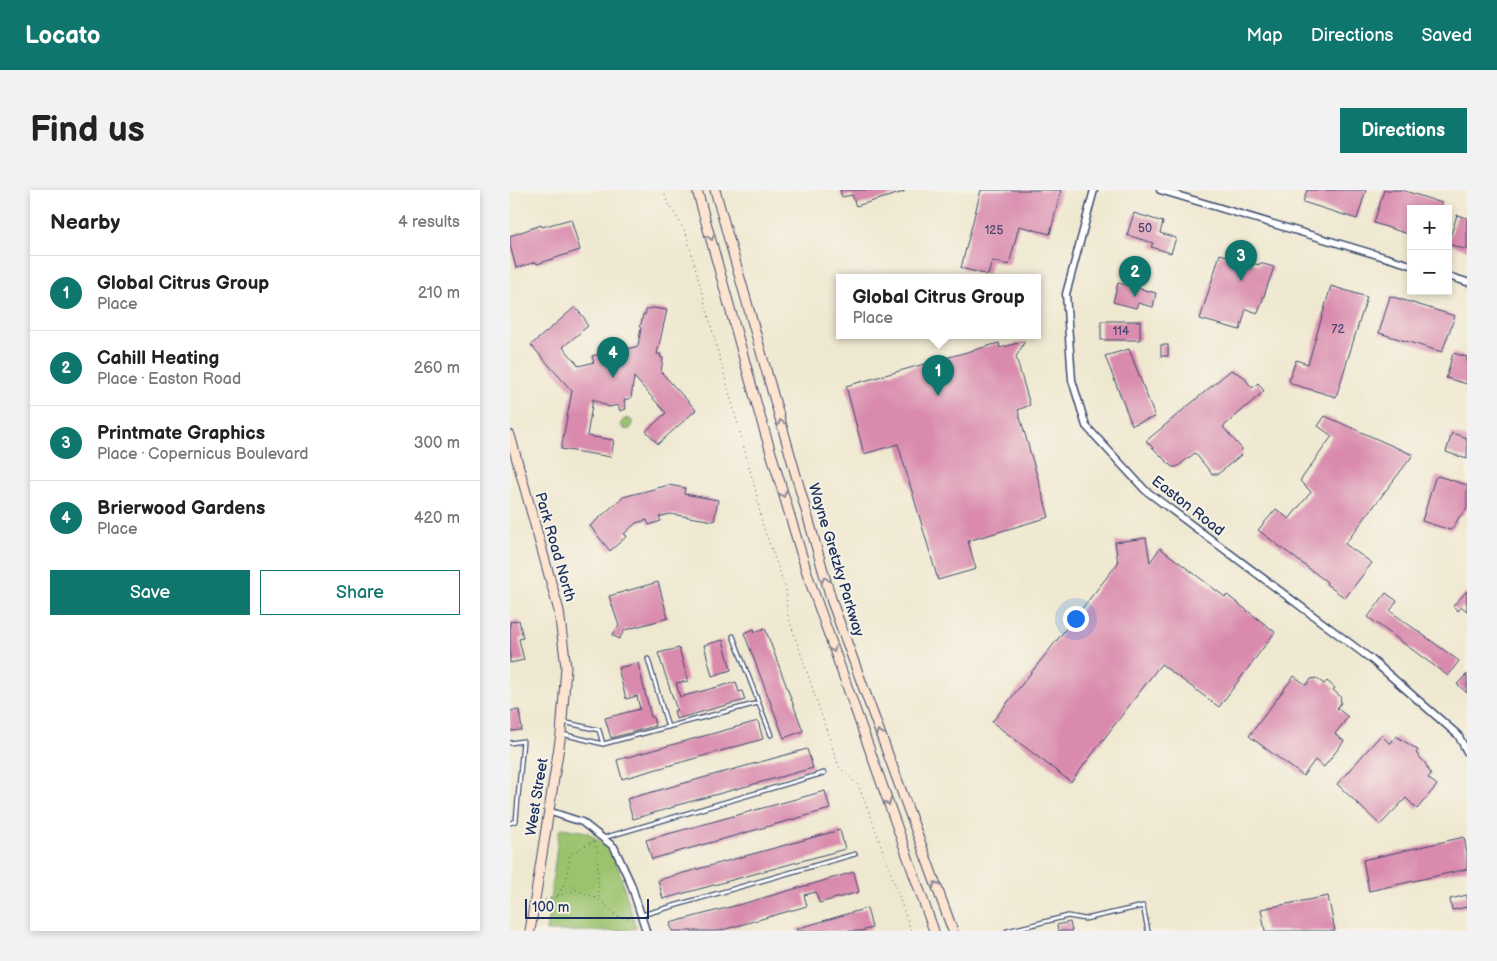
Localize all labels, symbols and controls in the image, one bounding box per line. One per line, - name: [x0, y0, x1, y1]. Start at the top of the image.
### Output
- text: Locato: [25, 21, 100, 50]
- text: Map: [1247, 25, 1283, 46]
- text: Directions: [1311, 25, 1393, 46]
- text: Saved: [1421, 25, 1472, 46]
- button: Directions: [1340, 108, 1467, 153]
- text: Find us: [30, 109, 145, 152]
- map controls: [1407, 205, 1452, 295]
- button: +: [1407, 205, 1452, 250]
- text: Nearby: [50, 210, 120, 235]
- text: 4 results: [398, 213, 460, 232]
- house number: 50: [1138, 221, 1152, 236]
- house number: 125: [985, 223, 1003, 238]
- one-way arrow: [705, 232, 715, 240]
- pin: 3: [1225, 240, 1257, 281]
- button: −: [1407, 250, 1452, 295]
- pin: 2: [1119, 256, 1151, 297]
- text: Global Citrus Group: [97, 272, 269, 295]
- popup: [836, 274, 1041, 339]
- text: 1: [63, 284, 69, 303]
- text: 210 m: [418, 284, 460, 303]
- text: Global Citrus Group: [852, 286, 1025, 309]
- text: Place: [97, 295, 138, 314]
- text: Place: [852, 309, 893, 328]
- house number: 72: [1332, 322, 1344, 337]
- house number: 114: [1113, 324, 1130, 339]
- pin: 4: [597, 337, 629, 378]
- text: Cahill Heating: [97, 347, 219, 370]
- pin: 1: [922, 355, 954, 396]
- text: 2: [61, 359, 71, 378]
- text: 260 m: [414, 359, 460, 378]
- text: Place · Easton Road: [97, 370, 241, 389]
- one-way arrow: [776, 420, 786, 428]
- text: Printmate Graphics: [97, 422, 265, 445]
- text: 3: [61, 434, 71, 453]
- text: 300 m: [414, 434, 460, 453]
- text: Place · Copernicus Boulevard: [97, 445, 308, 464]
- street label: Easton Road: [1148, 472, 1228, 540]
- street label: Wayne Gretzky Parkway: [804, 481, 868, 639]
- street label: Park Road North: [530, 490, 580, 604]
- one-way arrow: [778, 490, 788, 498]
- text: Brierwood Gardens: [97, 497, 265, 520]
- text: 4: [61, 509, 71, 528]
- text: 420 m: [414, 509, 460, 528]
- text: Place: [97, 520, 138, 539]
- button: Save: [50, 570, 250, 615]
- button: Share: [260, 570, 460, 615]
- one-way arrow: [821, 576, 831, 584]
- your location: [1063, 606, 1089, 632]
- one-way arrow: [828, 644, 838, 652]
- one-way arrow: [875, 729, 885, 738]
- street label: West Street: [521, 756, 553, 837]
- one-way arrow: [882, 797, 892, 806]
- one-way arrow: [932, 881, 942, 890]
- scale bar: [525, 896, 649, 919]
- text: 100 m: [532, 899, 569, 916]

